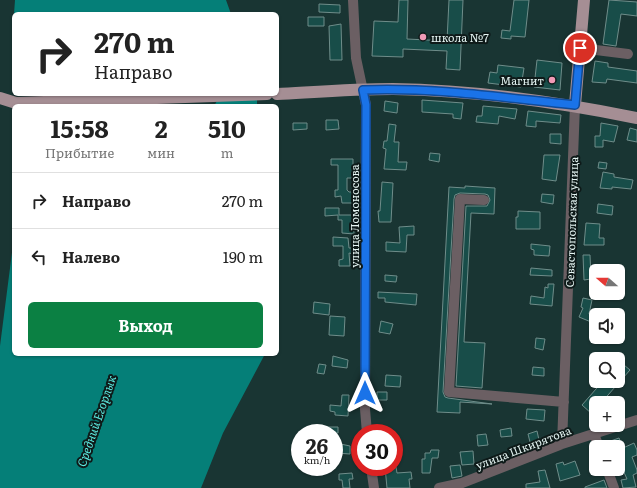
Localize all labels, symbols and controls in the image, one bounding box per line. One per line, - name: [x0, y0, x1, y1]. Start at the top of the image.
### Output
- text: 270 m: [94, 20, 175, 62]
- icon: right: [28, 28, 80, 80]
- place label: школа №7: [431, 29, 489, 45]
- pin: [563, 31, 597, 65]
- marker: школа №7: [418, 32, 428, 42]
- icon: arrive: [569, 37, 591, 59]
- text: Направо: [94, 58, 172, 85]
- place label: Магнит: [500, 72, 545, 88]
- marker: Магнит: [547, 75, 557, 85]
- text: 15:58: [51, 110, 109, 145]
- text: 2: [155, 110, 168, 145]
- text: 510: [208, 110, 246, 145]
- text: Прибытие: [45, 143, 114, 162]
- text: мин: [147, 143, 175, 162]
- text: m: [221, 143, 233, 162]
- street label: Севастопольская улица: [561, 156, 581, 288]
- street label: улица Ломоносова: [346, 164, 362, 268]
- text: Направо: [62, 189, 131, 212]
- text: 270 m: [222, 189, 263, 212]
- icon: right: [28, 190, 50, 212]
- text: Налево: [62, 245, 120, 268]
- text: 190 m: [223, 245, 263, 268]
- icon: left: [28, 246, 50, 268]
- north arrow: [589, 264, 625, 300]
- map controls: [589, 264, 625, 476]
- button: Выход: [28, 302, 263, 348]
- button: sound: [589, 308, 625, 344]
- button: search: [589, 352, 625, 388]
- water label: Средний Егорлык: [72, 372, 120, 469]
- position arrow: [344, 372, 386, 414]
- button: +: [589, 396, 625, 432]
- street label: улица Шкирятова: [473, 421, 573, 473]
- speed limit sign: 30: [351, 424, 403, 476]
- text: 26: [306, 430, 328, 460]
- button: −: [589, 440, 625, 476]
- text: km/h: [304, 452, 330, 467]

